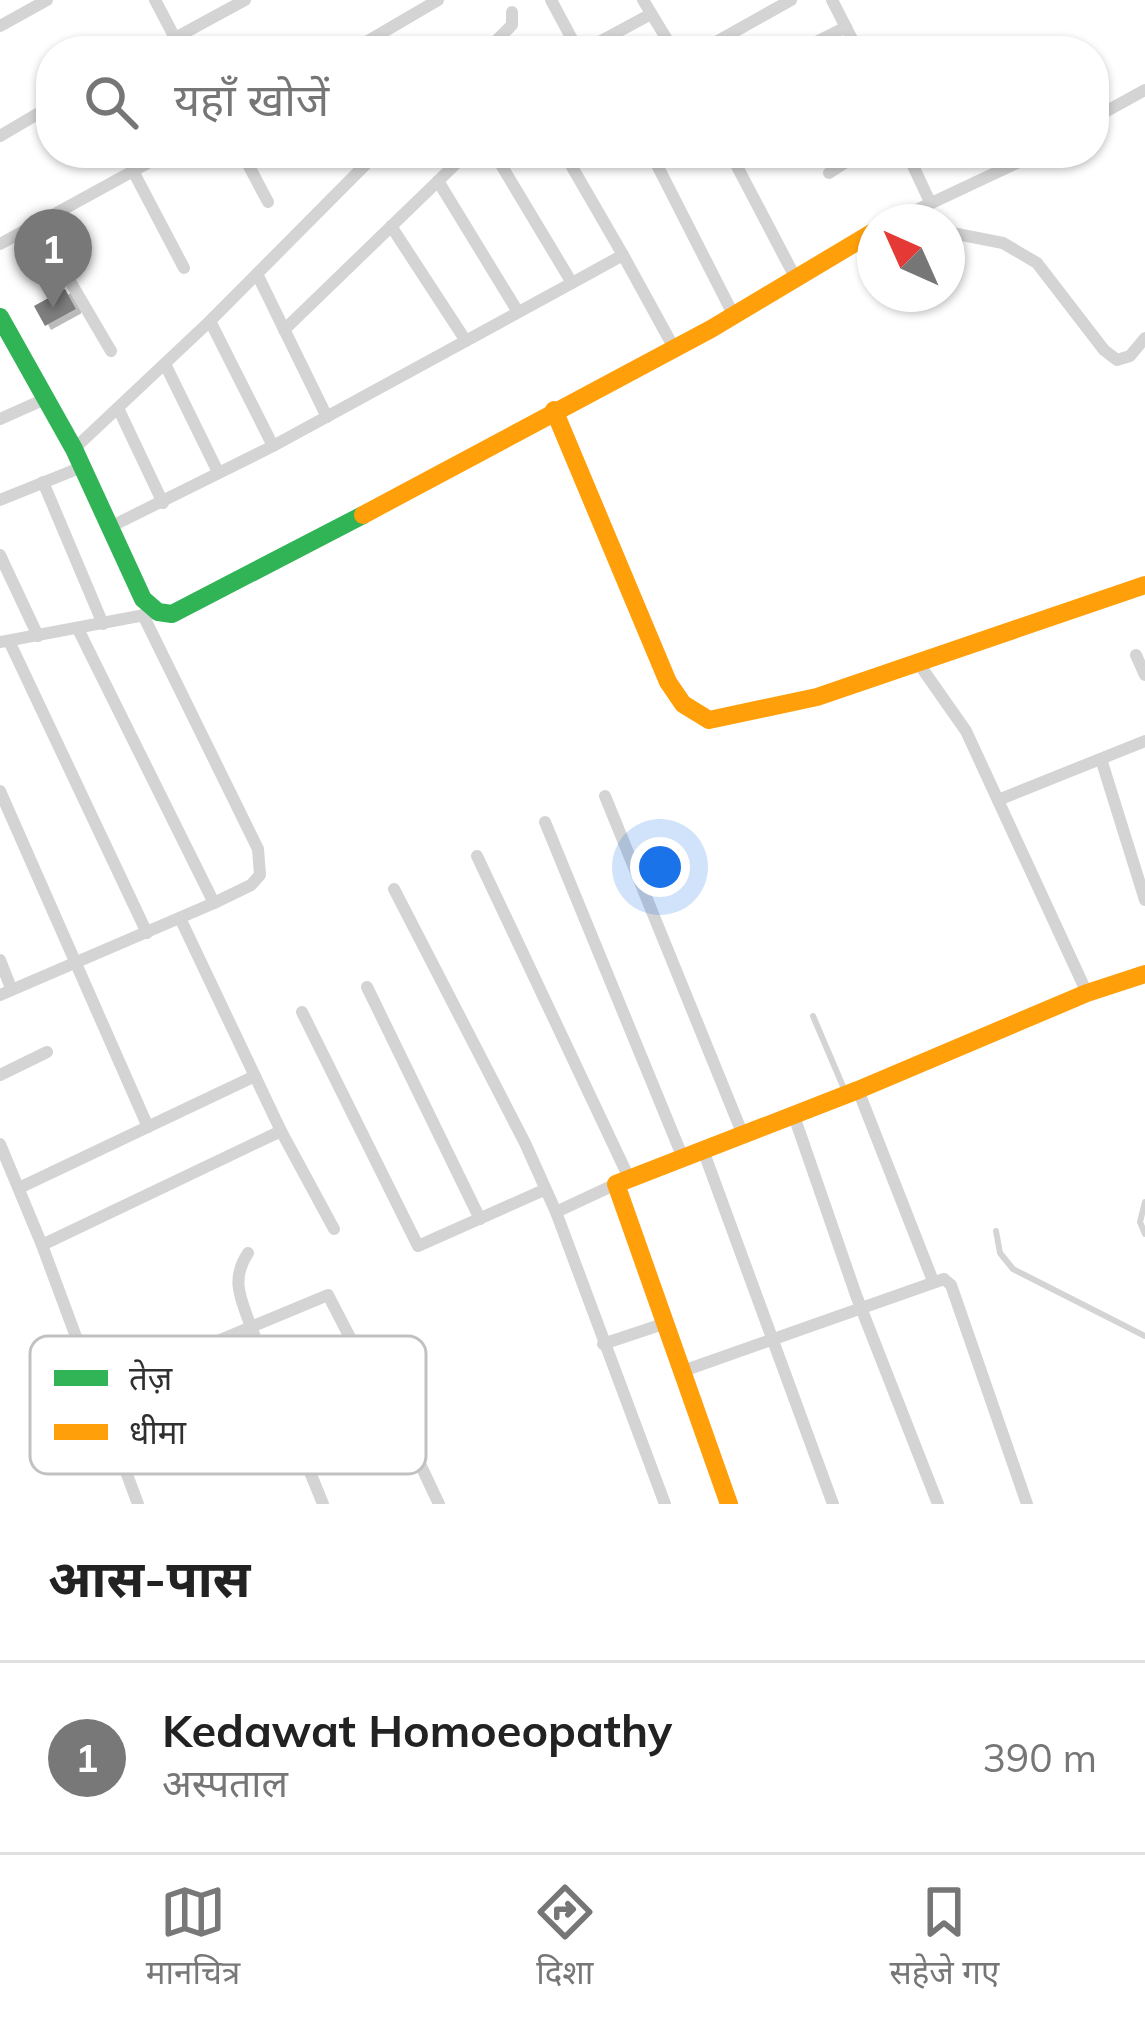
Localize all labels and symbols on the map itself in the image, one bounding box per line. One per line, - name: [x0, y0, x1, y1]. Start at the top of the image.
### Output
- north arrow: [857, 204, 965, 312]
- pin: 1: [14, 209, 92, 308]
- your location: [630, 837, 690, 897]
- legend: [30, 1336, 426, 1474]
- text: तेज़: [129, 1357, 173, 1398]
- text: धीमा: [129, 1411, 188, 1452]

